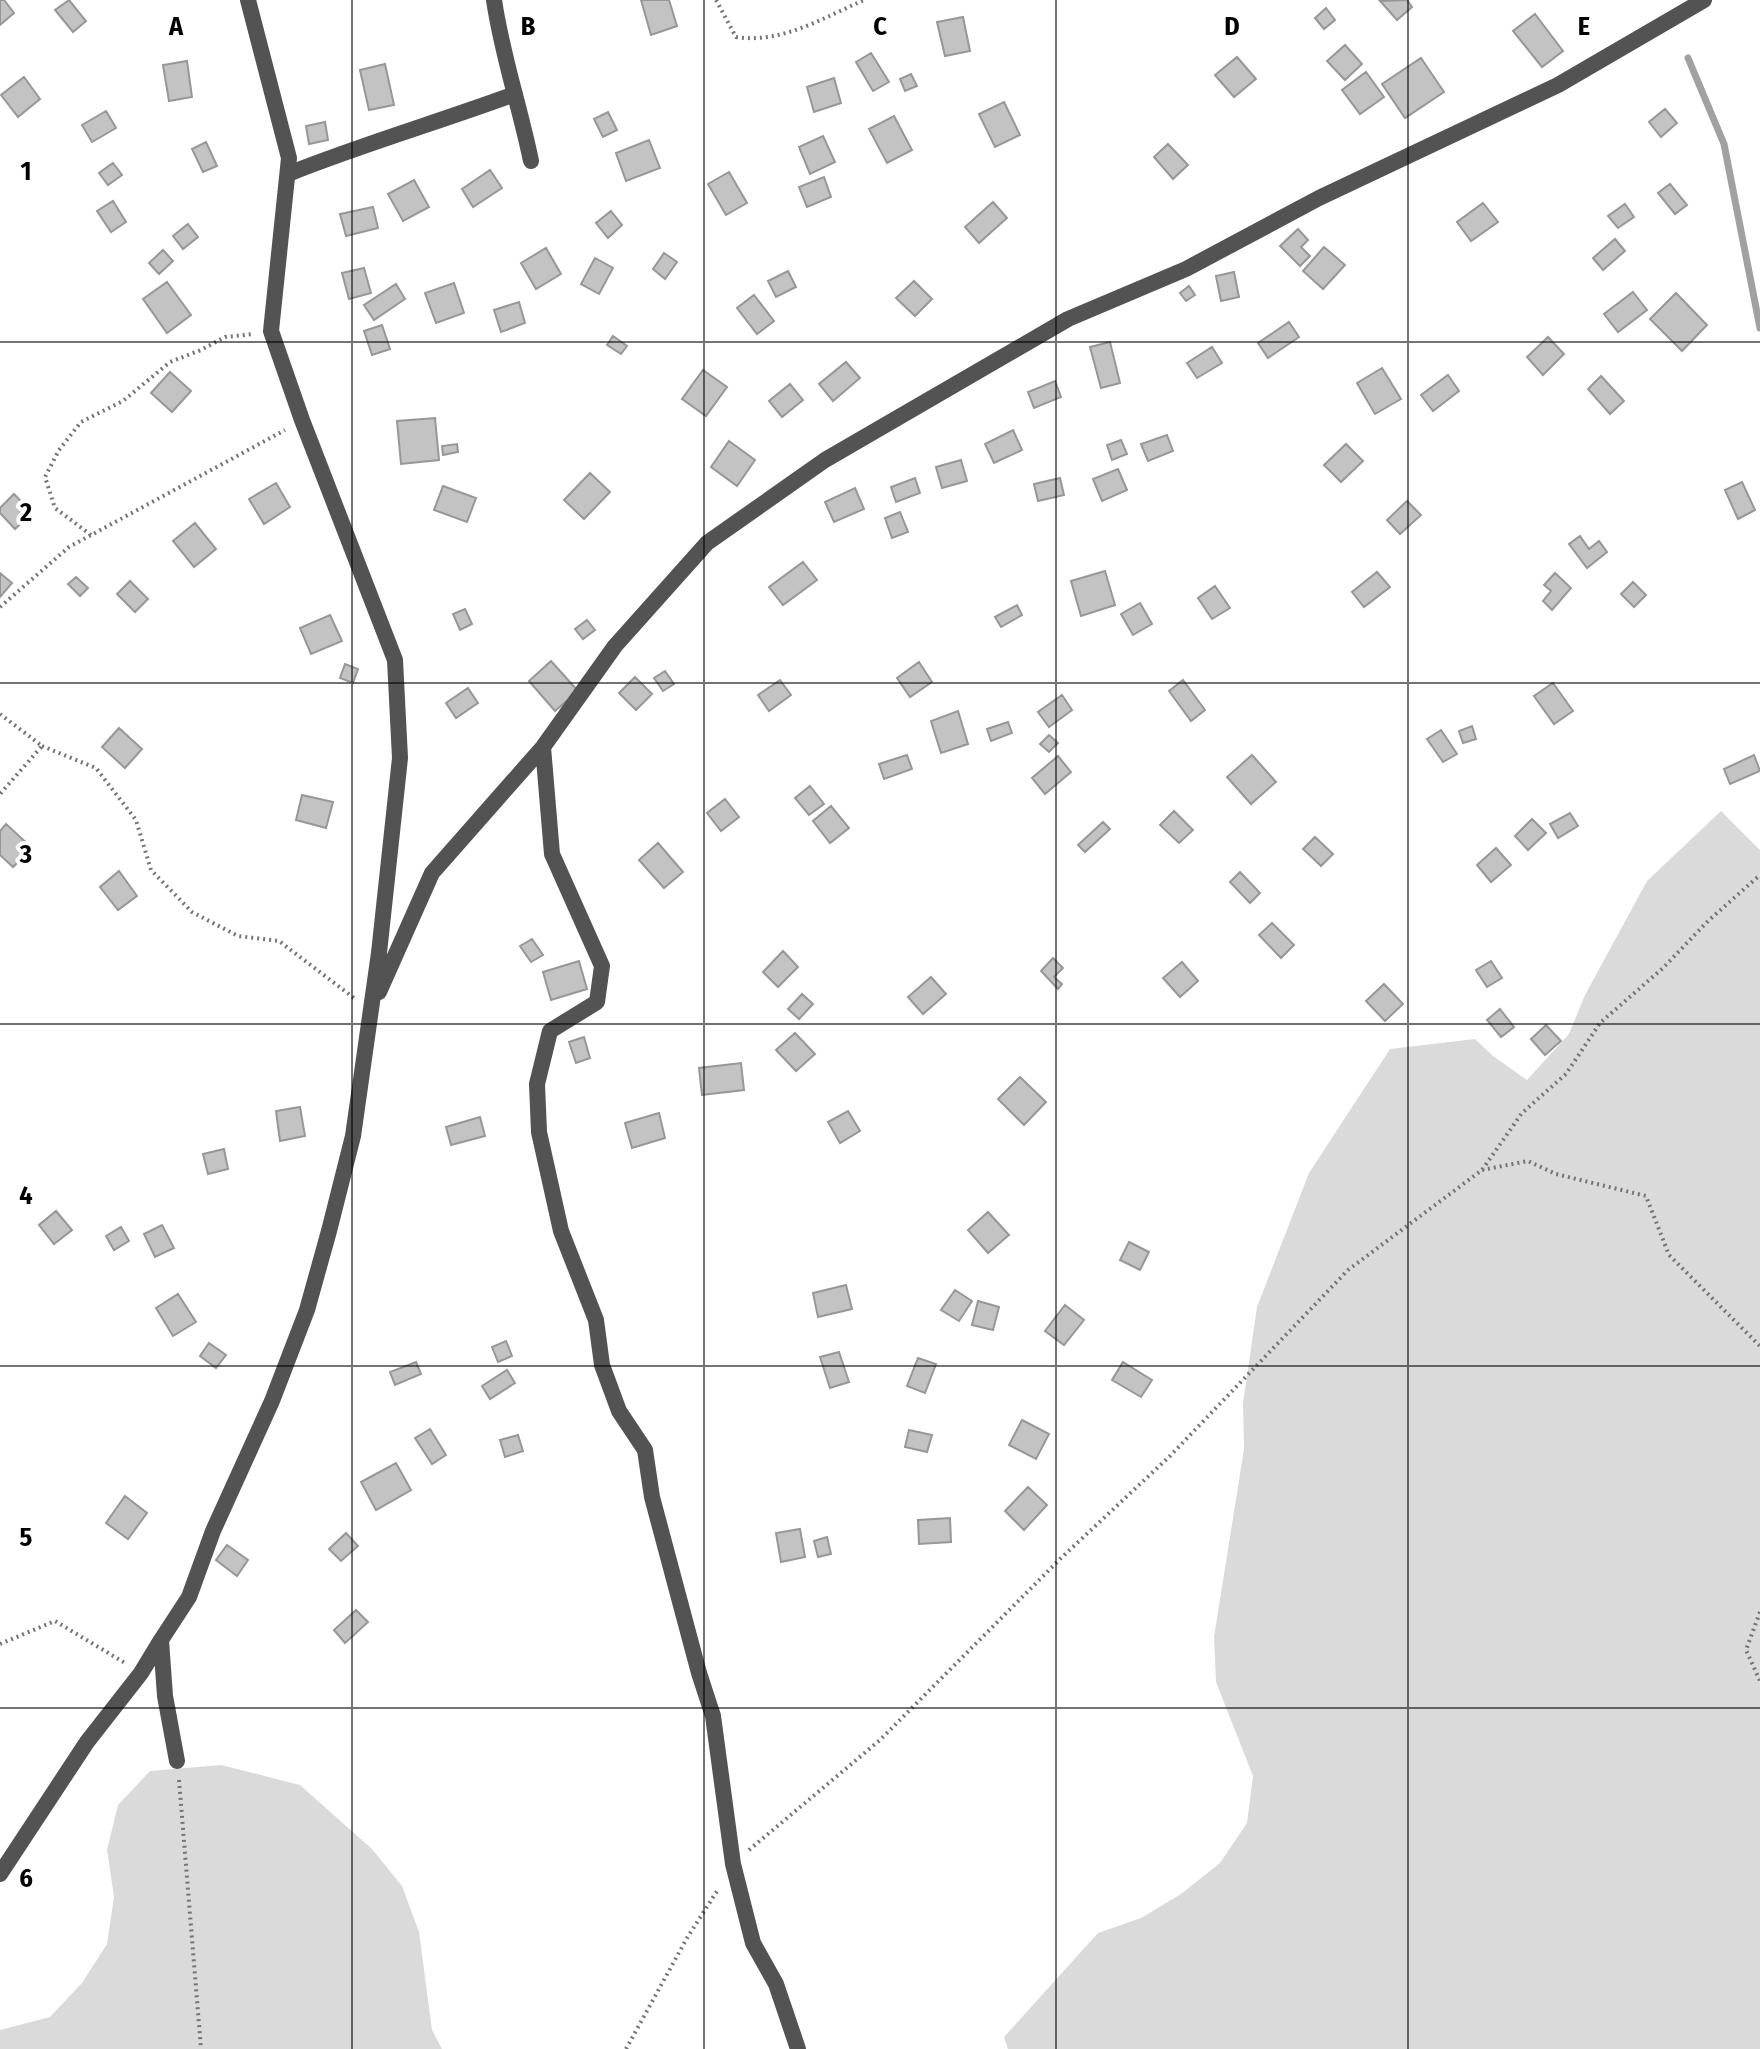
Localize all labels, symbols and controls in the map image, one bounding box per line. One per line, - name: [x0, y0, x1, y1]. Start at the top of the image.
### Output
- text: A: [168, 11, 184, 42]
- text: B: [521, 11, 536, 42]
- text: C: [873, 11, 887, 42]
- text: D: [1224, 11, 1240, 42]
- text: E: [1578, 11, 1590, 42]
- text: 1: [21, 156, 32, 187]
- text: 2: [19, 497, 32, 528]
- text: 3: [19, 839, 32, 870]
- text: 4: [19, 1180, 33, 1211]
- text: 5: [20, 1522, 33, 1553]
- text: 6: [19, 1863, 33, 1894]

